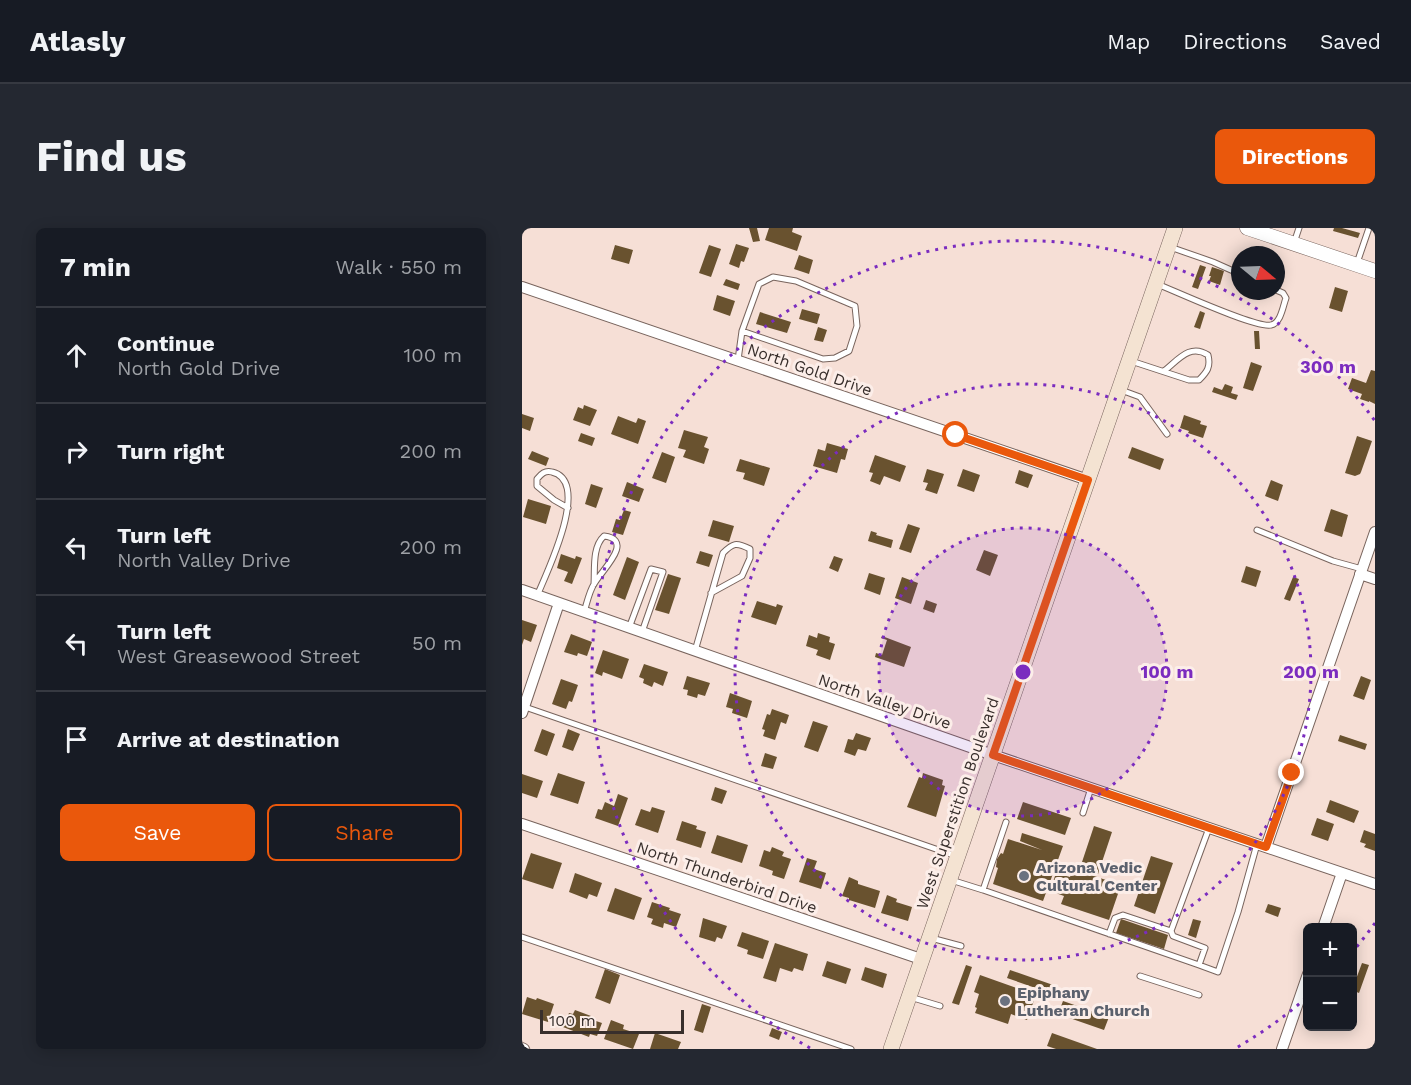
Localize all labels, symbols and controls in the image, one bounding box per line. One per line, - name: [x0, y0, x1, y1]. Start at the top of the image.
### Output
- text: Atlasly: [30, 25, 125, 58]
- text: Map: [1107, 29, 1150, 54]
- text: Directions: [1183, 29, 1287, 54]
- text: Saved: [1320, 29, 1381, 54]
- button: Directions: [1215, 129, 1375, 184]
- text: Find us: [36, 132, 187, 181]
- north arrow: [1231, 246, 1285, 300]
- text: 7 min: [60, 252, 131, 282]
- text: Walk · 550 m: [335, 255, 462, 279]
- text: Continue: [117, 331, 215, 356]
- icon: ahead: [60, 339, 93, 372]
- street label: North Gold Drive: [745, 339, 875, 400]
- text: 100 m: [403, 343, 462, 367]
- text: North Gold Drive: [117, 356, 280, 380]
- text: 300 m: [1300, 356, 1356, 377]
- route start: [942, 421, 968, 447]
- icon: right: [60, 435, 93, 468]
- text: Turn right: [117, 439, 224, 464]
- text: 200 m: [400, 439, 462, 463]
- text: Turn left: [117, 523, 211, 548]
- icon: left: [60, 531, 93, 564]
- text: 200 m: [400, 535, 462, 559]
- text: North Valley Drive: [117, 548, 291, 572]
- text: Turn left: [117, 619, 211, 644]
- icon: left: [60, 627, 93, 660]
- text: 50 m: [412, 631, 462, 655]
- text: West Greasewood Street: [117, 644, 360, 668]
- text: 100 m: [1140, 661, 1194, 682]
- text: 200 m: [1283, 661, 1339, 682]
- centre of rings: [1013, 662, 1033, 682]
- street label: North Valley Drive: [816, 670, 954, 733]
- street label: West Superstition Boulevard: [912, 695, 1003, 912]
- icon: arrive: [60, 723, 93, 756]
- text: Arrive at destination: [117, 727, 340, 752]
- route end: [1278, 759, 1304, 785]
- button: Save: [60, 804, 255, 861]
- button: Share: [267, 804, 462, 861]
- street label: North Thunderbird Drive: [634, 838, 820, 917]
- place label: Arizona Vedic Cultural Center: [1036, 858, 1158, 895]
- marker: Arizona Vedic Cultural Center: [1017, 869, 1031, 883]
- map controls: [1303, 923, 1357, 1031]
- button: +: [1303, 923, 1357, 977]
- button: −: [1303, 977, 1357, 1031]
- place label: Epiphany Lutheran Church: [1017, 983, 1150, 1020]
- marker: Epiphany Lutheran Church: [998, 994, 1012, 1008]
- scale bar: [540, 1007, 684, 1034]
- text: 100 m: [549, 1011, 596, 1030]

